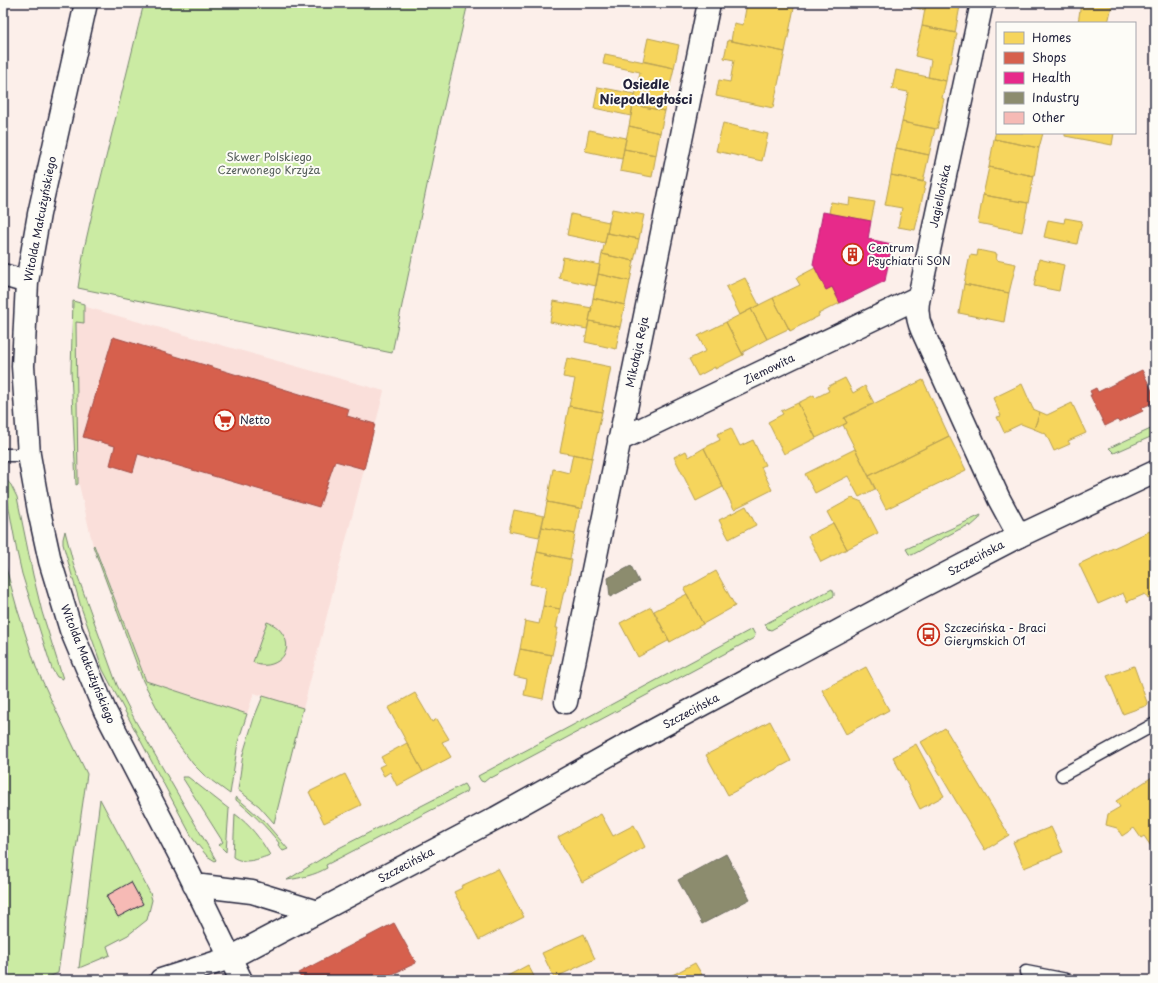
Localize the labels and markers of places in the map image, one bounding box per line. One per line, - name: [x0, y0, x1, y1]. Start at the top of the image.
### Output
- place label: Centrum Psychiatrii SON: [868, 239, 951, 269]
- building icon: Centrum Psychiatrii SON: [839, 241, 865, 267]
- supermarket icon: Netto: [212, 407, 238, 433]
- place label: Netto: [240, 411, 270, 428]
- place label: Szczecińska - Braci Gierymskich 01: [944, 619, 1046, 649]
- bus stop icon: Szczecińska - Braci Gierymskich 01: [915, 621, 941, 647]

